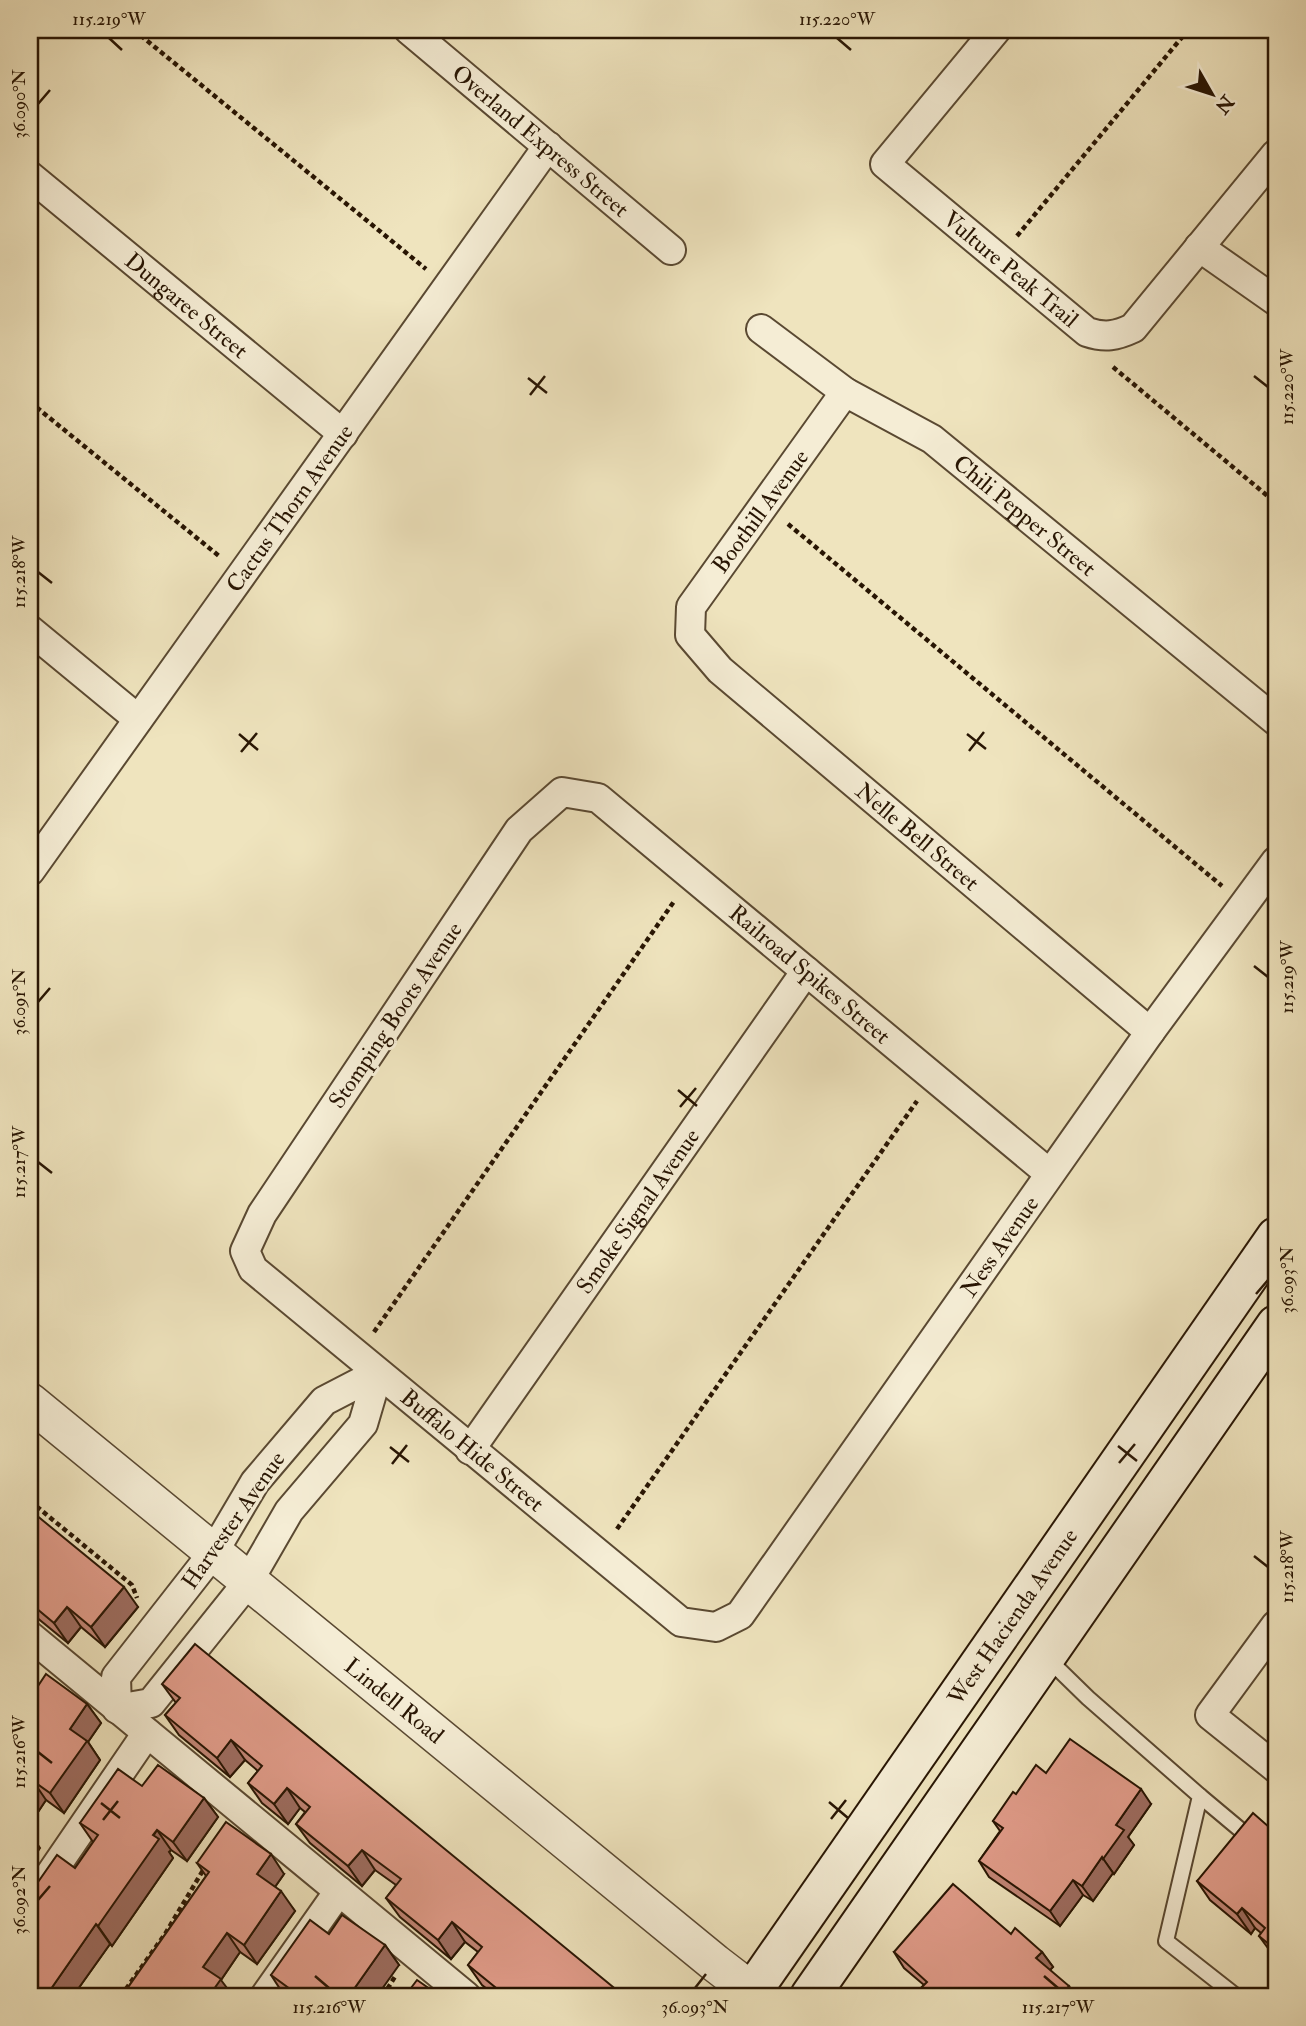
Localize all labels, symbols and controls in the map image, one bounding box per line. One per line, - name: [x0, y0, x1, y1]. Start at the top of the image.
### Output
- text: 115.219°W: [72, 8, 146, 31]
- text: 115.220°W: [799, 8, 876, 31]
- street label: Overland Express Street: [446, 58, 635, 224]
- north arrow: [1176, 60, 1246, 130]
- text: 36.090°N: [8, 69, 31, 139]
- text: N: [1209, 89, 1240, 119]
- street label: Vulture Peak Trail: [937, 205, 1084, 334]
- street label: Dungaree Street: [119, 246, 254, 365]
- text: 115.220°W: [1276, 348, 1299, 425]
- street label: Cactus Thorn Avenue: [220, 418, 360, 598]
- street label: Boothill Avenue: [706, 443, 815, 579]
- street label: Chili Pepper Street: [947, 448, 1102, 583]
- text: 115.218°W: [8, 535, 31, 608]
- street label: Nelle Bell Street: [850, 777, 985, 897]
- street label: Railroad Spikes Street: [722, 898, 896, 1051]
- street label: Stomping Boots Avenue: [322, 916, 470, 1115]
- text: 115.219°W: [1276, 940, 1299, 1014]
- text: 36.091°N: [8, 969, 31, 1035]
- street label: Smoke Signal Avenue: [570, 1123, 706, 1300]
- text: 115.217°W: [8, 1125, 31, 1198]
- street label: Ness Avenue: [954, 1190, 1045, 1303]
- text: 36.093°N: [1276, 1246, 1299, 1314]
- street label: Buffalo Hide Street: [395, 1383, 550, 1518]
- street label: Harvester Avenue: [175, 1446, 292, 1595]
- street label: West Hacienda Avenue: [941, 1523, 1084, 1712]
- text: 115.218°W: [1276, 1530, 1299, 1603]
- street label: Lindell Road: [338, 1651, 450, 1750]
- text: 115.216°W: [8, 1715, 31, 1789]
- text: 36.092°N: [8, 1865, 31, 1935]
- text: 115.216°W: [292, 1996, 366, 2019]
- text: 36.093°N: [661, 1996, 729, 2019]
- text: 115.217°W: [1022, 1996, 1095, 2019]

